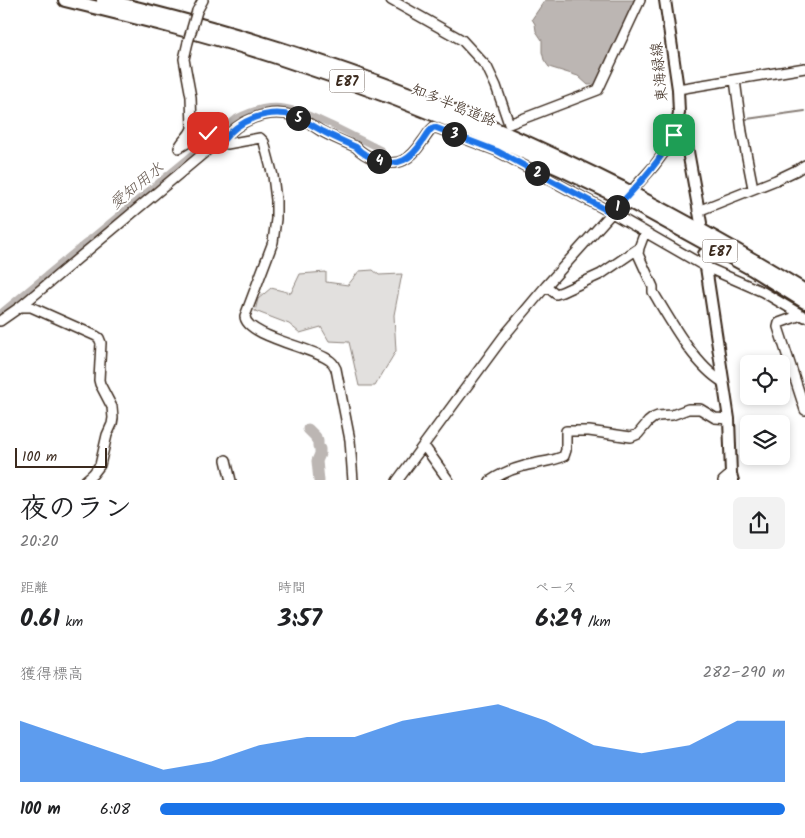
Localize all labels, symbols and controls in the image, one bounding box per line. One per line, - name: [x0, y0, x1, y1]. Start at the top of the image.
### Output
- street label: 東海緑線: [645, 41, 675, 103]
- road number: E87: [330, 70, 364, 92]
- street label: 知多半島道路: [407, 78, 500, 134]
- pin: 5: [286, 106, 310, 130]
- text: 5: [295, 107, 302, 129]
- pin: [187, 112, 229, 154]
- pin: [653, 114, 695, 156]
- icon: check: [194, 119, 222, 147]
- icon: arrive: [660, 121, 688, 149]
- pin: 3: [442, 122, 466, 146]
- text: 3: [451, 123, 458, 145]
- pin: 4: [366, 148, 392, 174]
- text: 4: [376, 150, 383, 172]
- water label: 愛知用水: [104, 156, 170, 216]
- pin: 2: [524, 160, 550, 186]
- text: 2: [533, 162, 542, 184]
- pin: 1: [604, 194, 630, 220]
- text: 1: [615, 196, 620, 218]
- road number: E87: [702, 240, 738, 262]
- map controls: [740, 355, 790, 465]
- button: locate: [740, 355, 790, 405]
- button: layers: [740, 415, 790, 465]
- scale bar: [15, 446, 108, 469]
- text: 100 m: [22, 446, 57, 468]
- text: 夜のラン: [20, 487, 132, 532]
- button: share: [733, 497, 785, 549]
- text: 20:20: [20, 529, 59, 554]
- text: 距離: [20, 577, 48, 599]
- text: 時間: [278, 577, 306, 599]
- text: ペース: [535, 577, 577, 599]
- text: 0.61: [20, 599, 60, 639]
- text: 3:57: [278, 599, 322, 639]
- text: 6:29: [535, 599, 582, 639]
- text: km: [60, 611, 83, 633]
- text: /km: [582, 611, 611, 633]
- text: 282–290 m: [703, 660, 785, 685]
- text: 獲得標高: [20, 662, 84, 687]
- text: 100 m: [20, 797, 61, 822]
- text: 6:08: [100, 797, 130, 822]

